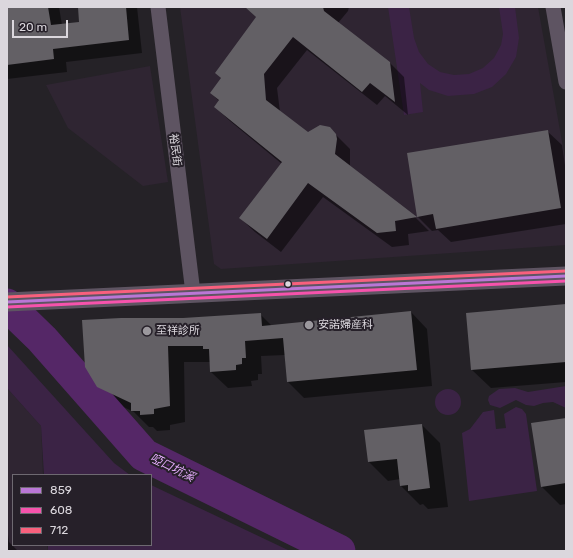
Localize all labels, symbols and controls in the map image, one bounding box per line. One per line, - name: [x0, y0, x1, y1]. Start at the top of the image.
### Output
- scale bar: [14, 12, 70, 38]
- text: 20 m: [19, 20, 47, 34]
- street label: 裕民街: [166, 133, 184, 167]
- unlabelled marker: [283, 279, 293, 289]
- place label: 安諾婦産科: [318, 318, 373, 332]
- marker: 安諾婦産科: [303, 319, 315, 331]
- place label: 至祥診所: [156, 324, 200, 338]
- marker: 至祥診所: [141, 325, 153, 337]
- water label: 啞口坑溪: [147, 451, 197, 485]
- legend: [12, 474, 152, 546]
- text: 859: [50, 483, 72, 497]
- text: 608: [50, 503, 73, 517]
- text: 712: [50, 523, 68, 537]

